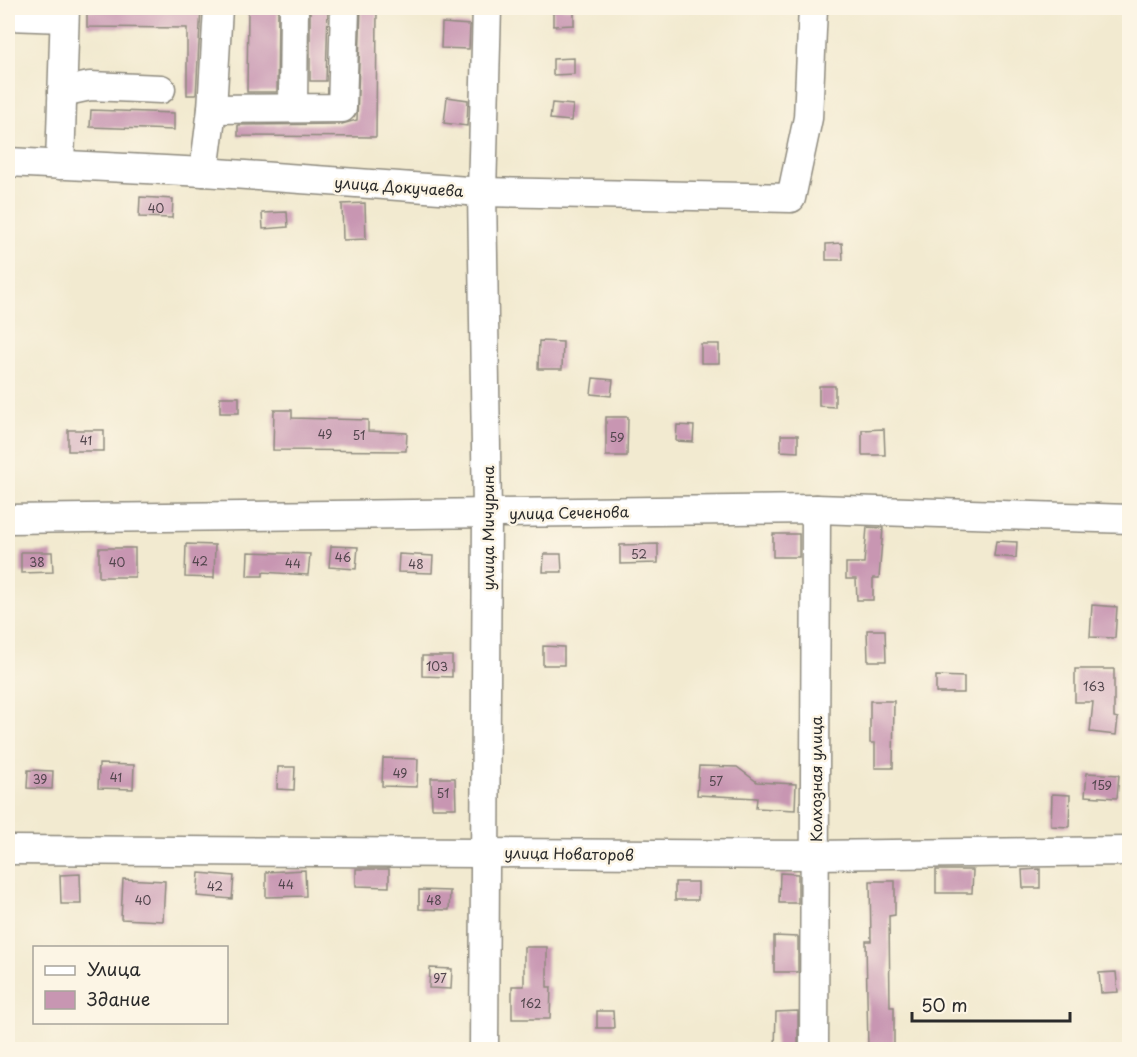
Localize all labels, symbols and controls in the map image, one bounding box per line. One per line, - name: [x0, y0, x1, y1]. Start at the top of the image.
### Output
- street label: улица Докучаева: [334, 170, 465, 202]
- house number: 40: [148, 199, 165, 217]
- house number: 49: [318, 425, 332, 443]
- house number: 51: [353, 426, 365, 444]
- house number: 59: [610, 428, 624, 446]
- house number: 41: [80, 431, 92, 449]
- street label: улица Мичурина: [476, 465, 499, 590]
- street label: улица Сеченова: [509, 499, 630, 525]
- house number: 52: [631, 545, 647, 563]
- house number: 46: [335, 548, 351, 566]
- house number: 42: [192, 552, 208, 570]
- house number: 38: [29, 553, 45, 571]
- house number: 40: [109, 553, 126, 571]
- house number: 44: [285, 554, 301, 572]
- house number: 48: [408, 555, 424, 573]
- house number: 103: [426, 657, 448, 675]
- house number: 163: [1083, 677, 1105, 695]
- street label: Колхозная улица: [804, 715, 827, 842]
- house number: 49: [393, 764, 407, 782]
- house number: 41: [110, 768, 122, 786]
- house number: 39: [33, 770, 47, 788]
- house number: 57: [709, 772, 723, 790]
- house number: 159: [1092, 776, 1112, 794]
- house number: 51: [437, 784, 449, 802]
- street label: улица Новаторов: [504, 840, 634, 866]
- house number: 44: [278, 875, 294, 893]
- house number: 42: [207, 877, 223, 895]
- house number: 40: [135, 891, 152, 909]
- house number: 48: [426, 891, 442, 909]
- legend: [33, 946, 228, 1024]
- text: Улица: [87, 955, 141, 982]
- house number: 97: [433, 969, 447, 987]
- text: Здание: [87, 985, 150, 1012]
- scale bar: [912, 985, 1070, 1023]
- text: 50 m: [921, 991, 968, 1018]
- house number: 162: [520, 994, 542, 1012]

